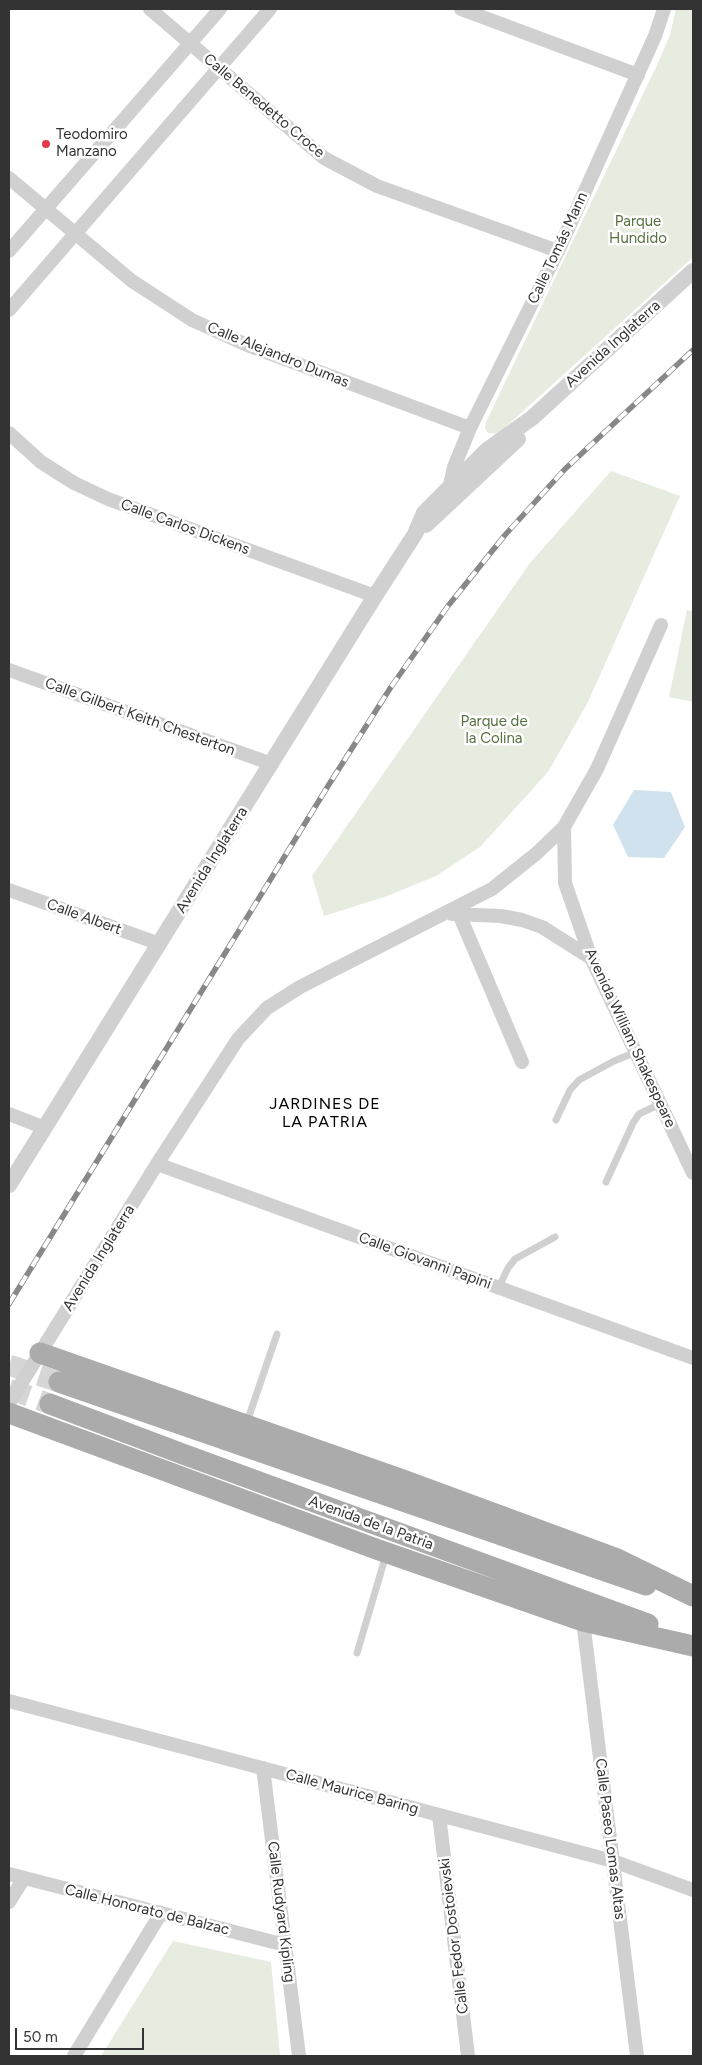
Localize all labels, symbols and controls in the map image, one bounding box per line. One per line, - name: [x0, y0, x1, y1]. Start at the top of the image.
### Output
- street label: Calle Benedetto Croce: [200, 50, 328, 162]
- place label: Teodomiro Manzano: [56, 126, 128, 161]
- marker: Teodomiro Manzano: [40, 138, 52, 150]
- street label: Calle Tomás Mann: [524, 189, 592, 307]
- park label: Parque Hundido: [609, 213, 667, 248]
- street label: Avenida Inglaterra: [562, 297, 664, 391]
- street label: Calle Alejandro Dumas: [205, 318, 351, 392]
- street label: Calle Carlos Dickens: [118, 495, 252, 559]
- street label: Calle Gilbert Keith Chesterton: [42, 674, 238, 760]
- park label: Parque de la Colina: [460, 713, 528, 748]
- street label: Avenida Inglaterra: [172, 804, 252, 916]
- street label: Calle Albert: [44, 895, 124, 939]
- street label: Avenida William Shakespeare: [581, 946, 679, 1130]
- district label: JARDINES DE LA PATRIA: [268, 1094, 382, 1132]
- street label: Avenida Inglaterra: [59, 1202, 139, 1314]
- street label: Calle Giovanni Papini: [356, 1229, 494, 1293]
- street label: Avenida de la Patria: [306, 1492, 436, 1554]
- street label: Calle Paseo Lomas Altas: [591, 1757, 629, 1921]
- street label: Calle Maurice Baring: [284, 1766, 420, 1818]
- street label: Calle Rudyard Kipling: [263, 1840, 299, 1984]
- street label: Calle Fedor Dostoievski: [436, 1857, 472, 2015]
- street label: Calle Honorato de Balzac: [63, 1881, 231, 1939]
- scale bar: [18, 2018, 146, 2050]
- text: 50 m: [23, 2028, 58, 2046]

